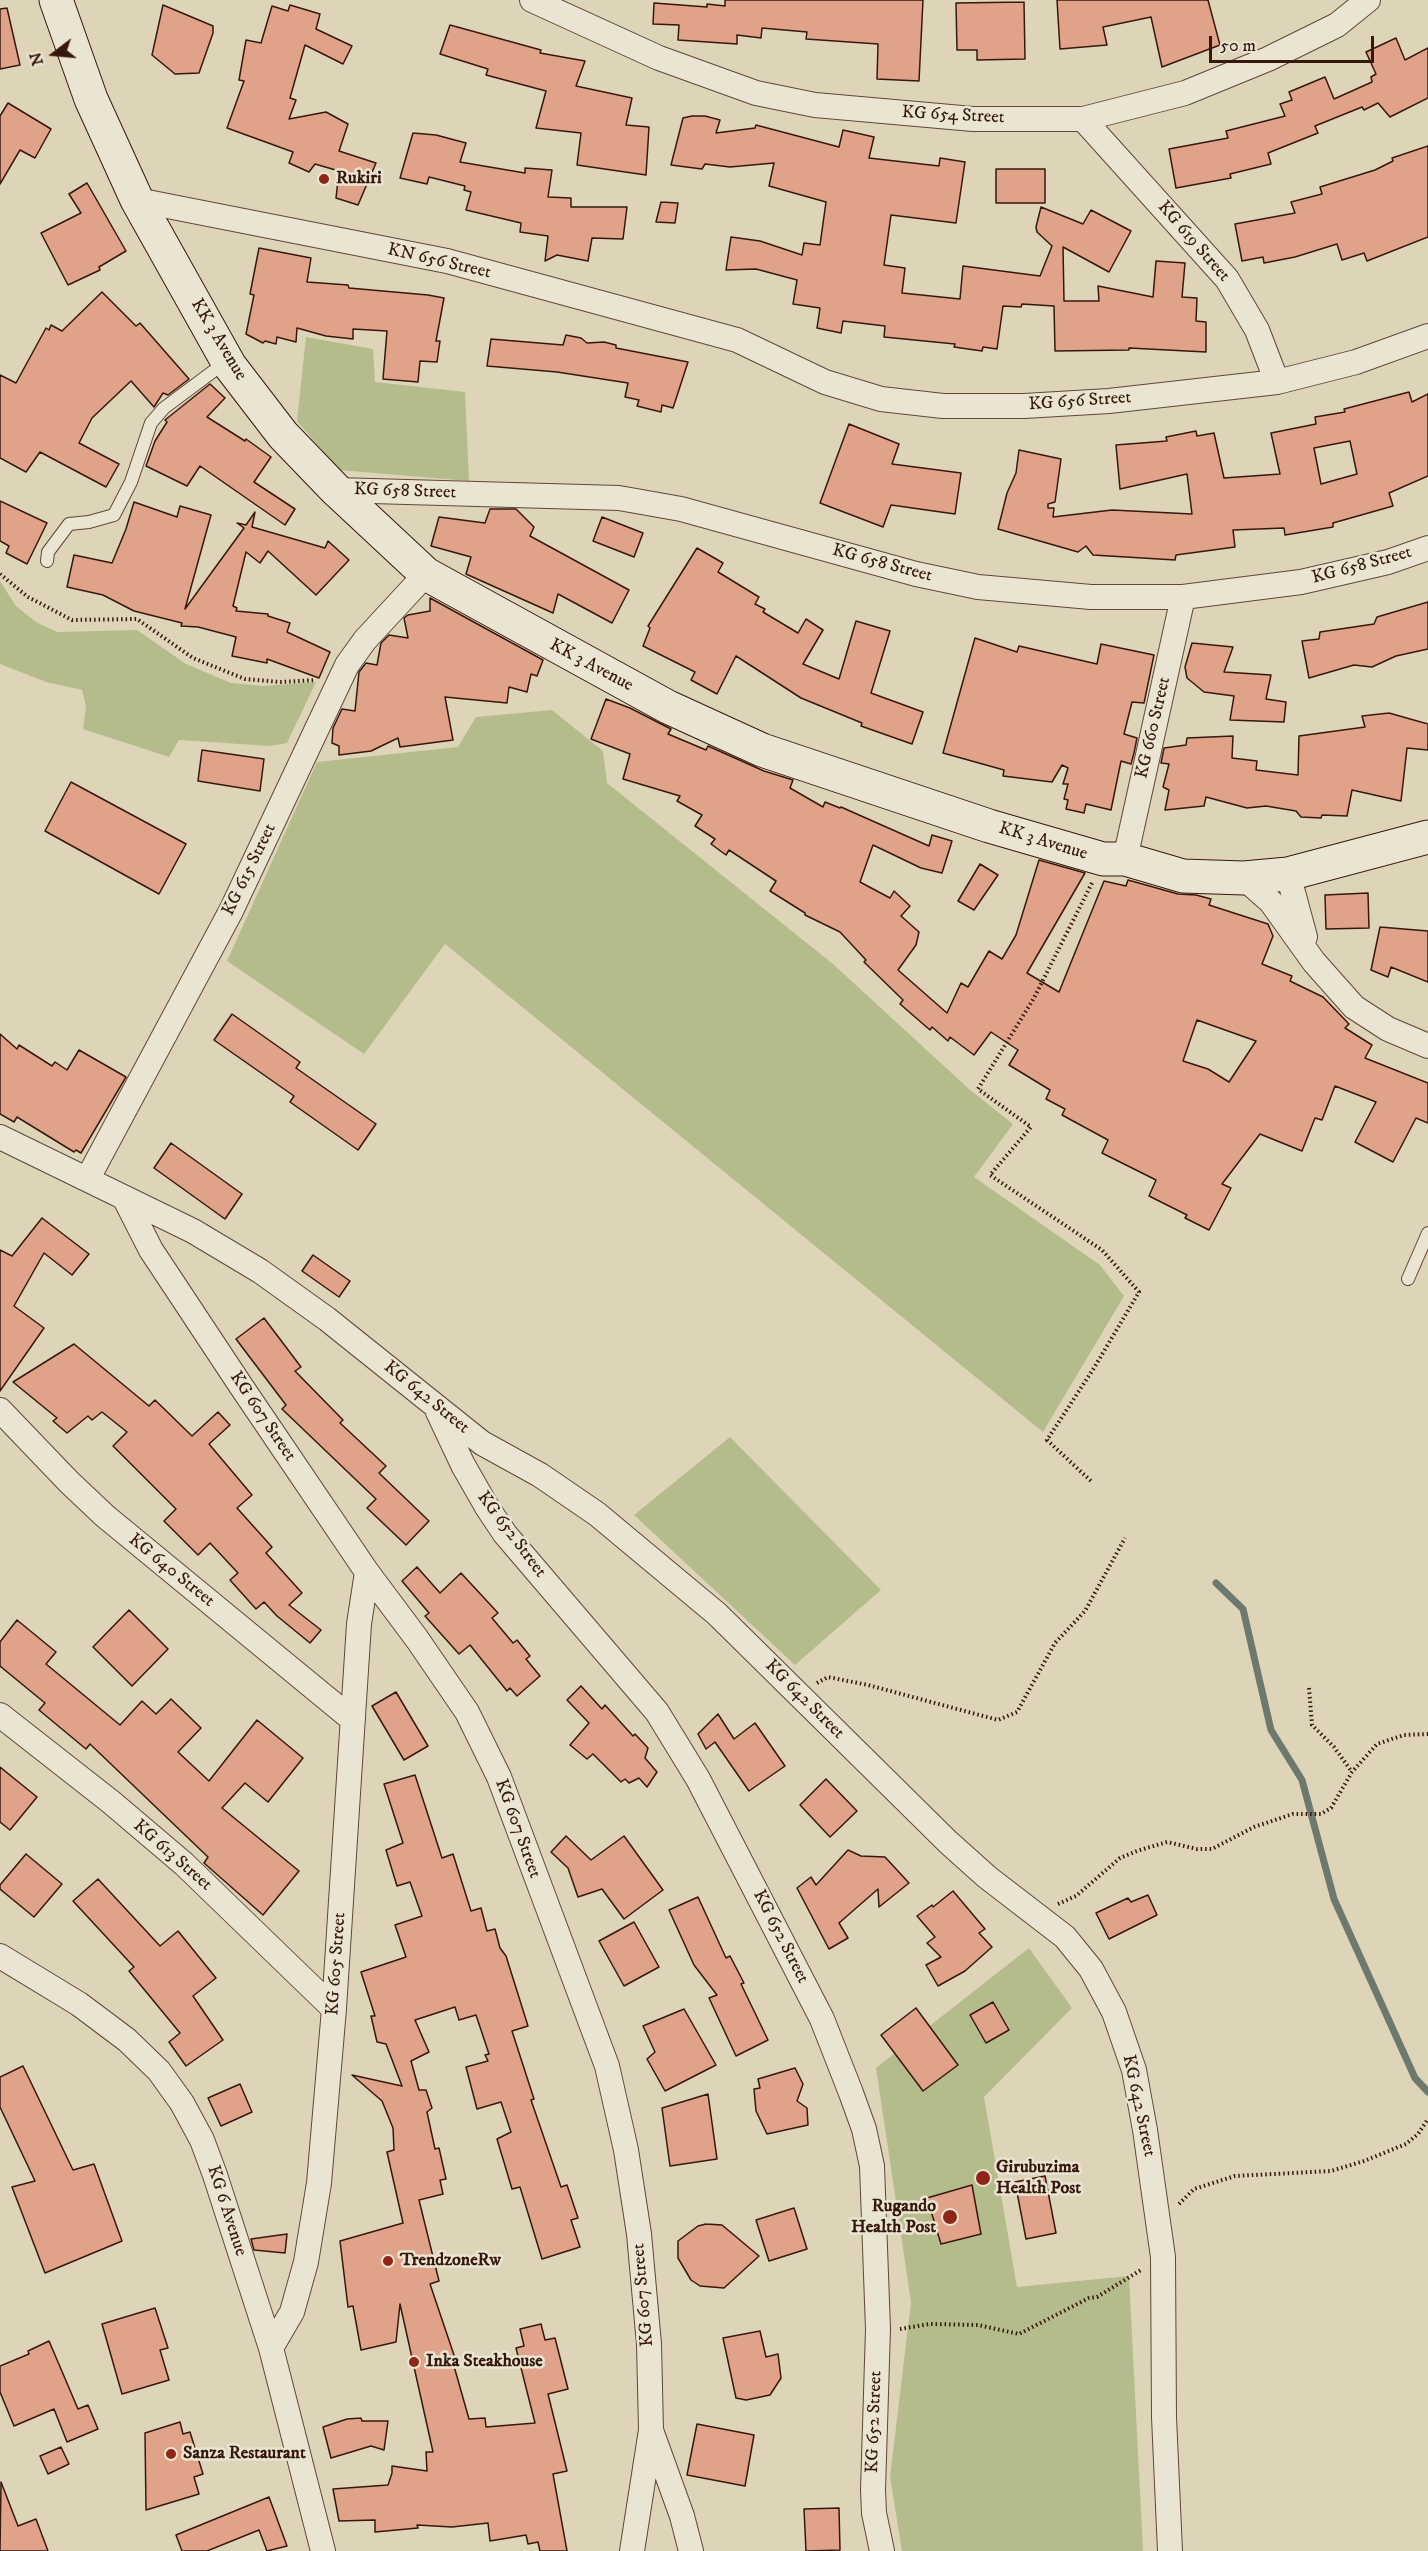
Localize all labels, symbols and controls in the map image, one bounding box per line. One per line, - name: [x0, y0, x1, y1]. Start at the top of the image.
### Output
- north arrow: [24, 24, 84, 84]
- scale bar: [1212, 24, 1377, 62]
- text: 50 m: [1220, 35, 1256, 57]
- text: N: [25, 50, 48, 68]
- street label: KG 654 Street: [901, 103, 1005, 129]
- place label: Rukiri: [336, 168, 382, 190]
- marker: Rukiri: [317, 172, 331, 186]
- street label: KG 619 Street: [1152, 197, 1234, 287]
- street label: KN 656 Street: [385, 240, 493, 284]
- street label: KK 3 Avenue: [185, 295, 251, 385]
- street label: KG 656 Street: [1028, 388, 1132, 416]
- street label: KG 658 Street: [353, 479, 457, 505]
- street label: KG 658 Street: [830, 540, 934, 588]
- street label: KG 658 Street: [1310, 542, 1414, 590]
- street label: KK 3 Avenue: [545, 635, 637, 697]
- street label: KG 660 Street: [1132, 675, 1176, 781]
- street label: KK 3 Avenue: [996, 818, 1090, 866]
- street label: KG 615 Street: [218, 820, 282, 920]
- street label: KG 642 Street: [379, 1357, 473, 1439]
- street label: KG 607 Street: [224, 1368, 300, 1466]
- street label: KG 652 Street: [472, 1488, 550, 1582]
- street label: KG 640 Street: [124, 1530, 218, 1612]
- street label: KG 642 Street: [760, 1656, 848, 1744]
- street label: KG 607 Street: [489, 1777, 545, 1881]
- street label: KG 613 Street: [128, 1816, 216, 1896]
- street label: KG 652 Street: [747, 1887, 813, 1987]
- street label: KG 605 Street: [323, 1912, 351, 2016]
- street label: KG 642 Street: [1117, 2053, 1159, 2159]
- place label: Girubuzima Health Post: [996, 2157, 1081, 2200]
- street label: KG 6 Avenue: [201, 2163, 251, 2259]
- marker: Girubuzima Health Post: [974, 2169, 992, 2187]
- place label: Rugando Health Post: [851, 2196, 936, 2238]
- marker: Rugando Health Post: [941, 2208, 959, 2226]
- street label: KG 607 Street: [629, 2242, 659, 2348]
- place label: TrendzoneRw: [400, 2250, 501, 2272]
- marker: TrendzoneRw: [381, 2254, 395, 2268]
- place label: Inka Steakhouse: [426, 2351, 543, 2373]
- marker: Inka Steakhouse: [407, 2355, 421, 2369]
- street label: KG 652 Street: [862, 2371, 888, 2473]
- place label: Sanza Restaurant: [183, 2443, 306, 2465]
- marker: Sanza Restaurant: [164, 2447, 178, 2461]

